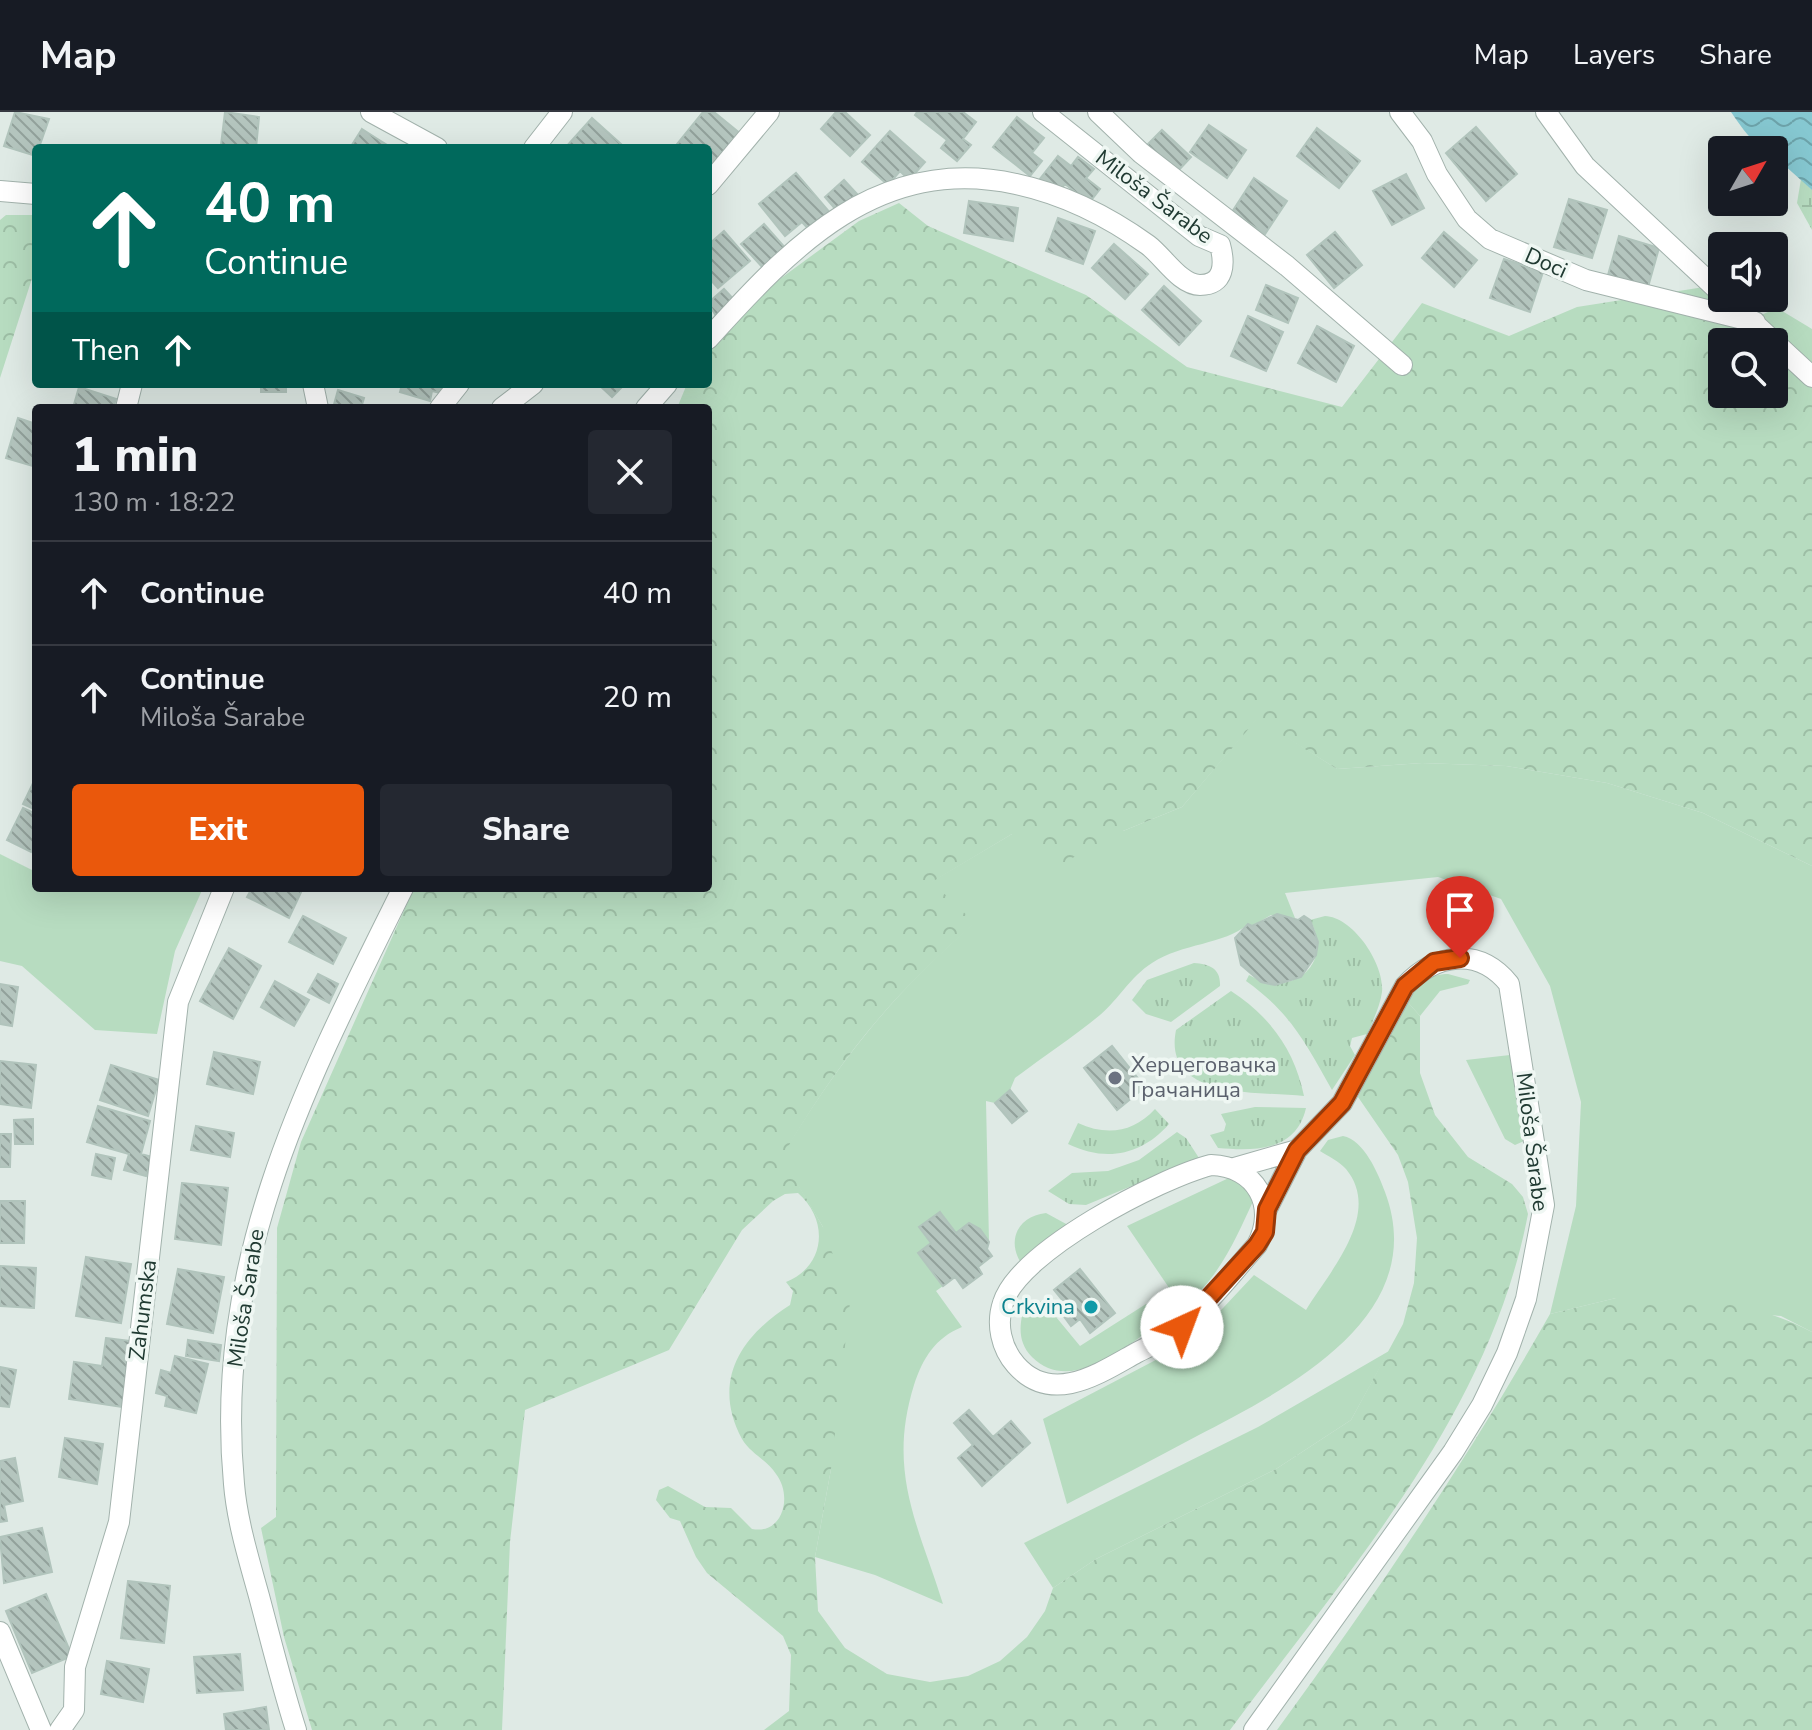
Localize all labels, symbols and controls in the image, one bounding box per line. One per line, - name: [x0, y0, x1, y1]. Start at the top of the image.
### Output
- text: Map: [40, 30, 117, 81]
- text: Map: [1474, 36, 1529, 74]
- text: Layers: [1573, 36, 1655, 74]
- text: Share: [1699, 36, 1772, 74]
- north arrow: [1708, 136, 1788, 216]
- map controls: [1708, 136, 1788, 408]
- street label: Miloša Šarabe: [1089, 143, 1219, 251]
- text: 40 m: [204, 165, 335, 242]
- icon: ahead: [72, 176, 176, 280]
- button: sound: [1708, 232, 1788, 312]
- text: Continue: [204, 238, 348, 287]
- street label: Doci: [1520, 240, 1572, 286]
- icon: ahead: [156, 328, 200, 372]
- button: search: [1708, 328, 1788, 408]
- text: Then: [72, 330, 140, 371]
- text: 1 min: [72, 422, 198, 488]
- button: close: [588, 430, 672, 514]
- text: 130 m · 18:22: [72, 485, 235, 520]
- icon: ahead: [72, 571, 116, 615]
- text: Continue: [140, 573, 265, 614]
- text: 40 m: [603, 573, 672, 614]
- text: Continue: [140, 659, 265, 700]
- icon: ahead: [72, 675, 116, 719]
- text: 20 m: [603, 677, 672, 718]
- text: Miloša Šarabe: [140, 700, 305, 735]
- button: Exit: [72, 784, 364, 876]
- button: Share: [380, 784, 672, 876]
- pin: [1426, 876, 1494, 958]
- icon: arrive: [1438, 888, 1482, 932]
- place label: Херцеговачка Грачаница: [1131, 1050, 1277, 1105]
- marker: Херцеговачка Грачаница: [1106, 1069, 1124, 1087]
- street label: Miloša Šarabe: [1509, 1071, 1555, 1213]
- street label: Miloša Šarabe: [220, 1227, 272, 1369]
- street label: Zahumska: [122, 1258, 164, 1362]
- position arrow: [1140, 1285, 1224, 1369]
- place label: Crkvina: [1001, 1292, 1075, 1322]
- marker: Crkvina: [1082, 1298, 1100, 1316]

